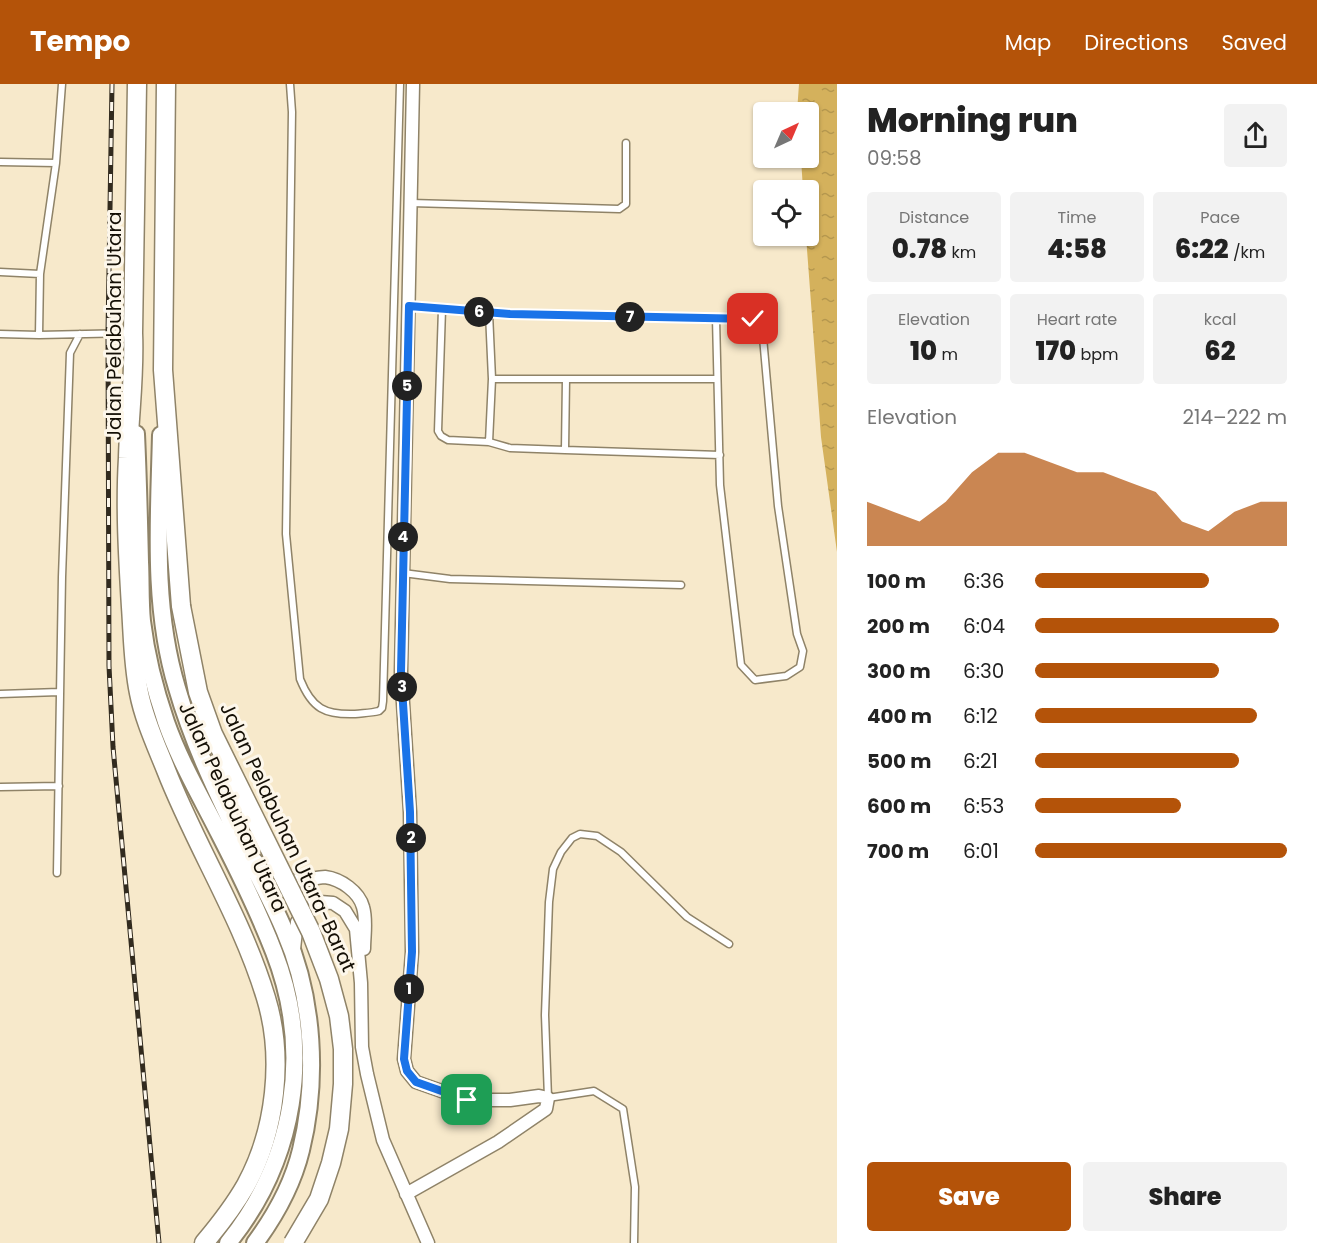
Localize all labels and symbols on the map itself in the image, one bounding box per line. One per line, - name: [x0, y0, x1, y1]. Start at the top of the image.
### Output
- north arrow: [753, 102, 819, 168]
- street label: Jalan Pelabuhan Utara: [100, 211, 128, 441]
- pin: [727, 293, 778, 344]
- pin: 6: [464, 297, 494, 327]
- pin: 7: [615, 302, 645, 332]
- pin: 5: [392, 371, 422, 401]
- pin: 4: [388, 522, 418, 552]
- pin: 3: [387, 672, 417, 702]
- street label: Jalan Pelabuhan Utara: [172, 697, 294, 917]
- street label: Jalan Pelabuhan Utara-Barat: [213, 698, 363, 976]
- pin: 2: [396, 823, 426, 853]
- pin: 1: [394, 974, 424, 1004]
- pin: [441, 1074, 492, 1125]

